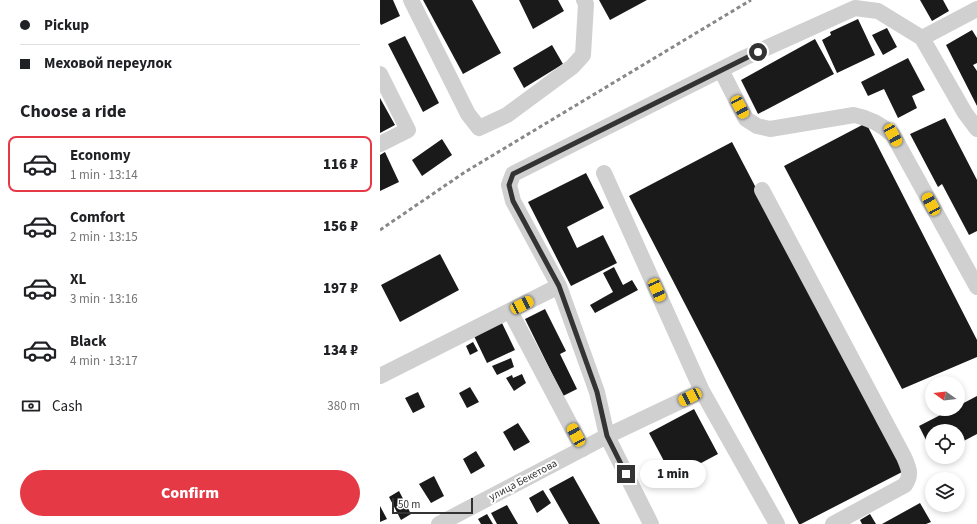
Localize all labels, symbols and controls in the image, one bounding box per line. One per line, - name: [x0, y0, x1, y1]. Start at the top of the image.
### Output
- text: Pickup: [44, 15, 89, 36]
- route start: [749, 43, 767, 61]
- text: Меховой переулок: [44, 53, 172, 74]
- car: [729, 94, 751, 120]
- text: Choose a ride: [20, 99, 126, 124]
- car: [882, 122, 904, 148]
- text: Economy: [70, 145, 131, 166]
- icon: car: [22, 146, 58, 182]
- text: 116 ₽: [323, 154, 358, 175]
- text: 1 min · 13:14: [70, 166, 138, 184]
- car: [920, 191, 942, 217]
- text: Comfort: [70, 207, 125, 228]
- icon: car: [22, 208, 58, 244]
- text: 156 ₽: [323, 216, 358, 237]
- text: 2 min · 13:15: [70, 228, 138, 246]
- text: XL: [70, 269, 86, 290]
- icon: car: [22, 270, 58, 306]
- car: [647, 277, 667, 303]
- text: 197 ₽: [323, 278, 358, 299]
- text: 3 min · 13:16: [70, 290, 138, 308]
- car: [509, 294, 535, 316]
- text: Black: [70, 331, 107, 352]
- icon: car: [22, 332, 58, 368]
- text: 134 ₽: [323, 340, 358, 361]
- text: 4 min · 13:17: [70, 352, 138, 370]
- north arrow: [925, 376, 965, 416]
- map controls: [925, 376, 965, 512]
- car: [677, 386, 703, 408]
- icon: cash: [20, 395, 42, 417]
- text: Cash: [52, 396, 83, 417]
- text: 380 m: [327, 397, 360, 415]
- car: [565, 422, 587, 448]
- button: locate: [925, 424, 965, 464]
- street label: улица Бекетова: [486, 456, 560, 504]
- callout: 1 min: [640, 460, 706, 488]
- route end: [617, 465, 635, 483]
- text: 1 min: [657, 465, 689, 483]
- button: Confirm: [20, 470, 360, 516]
- button: layers: [925, 472, 965, 512]
- scale bar: [392, 496, 473, 515]
- text: 50 m: [398, 497, 420, 512]

